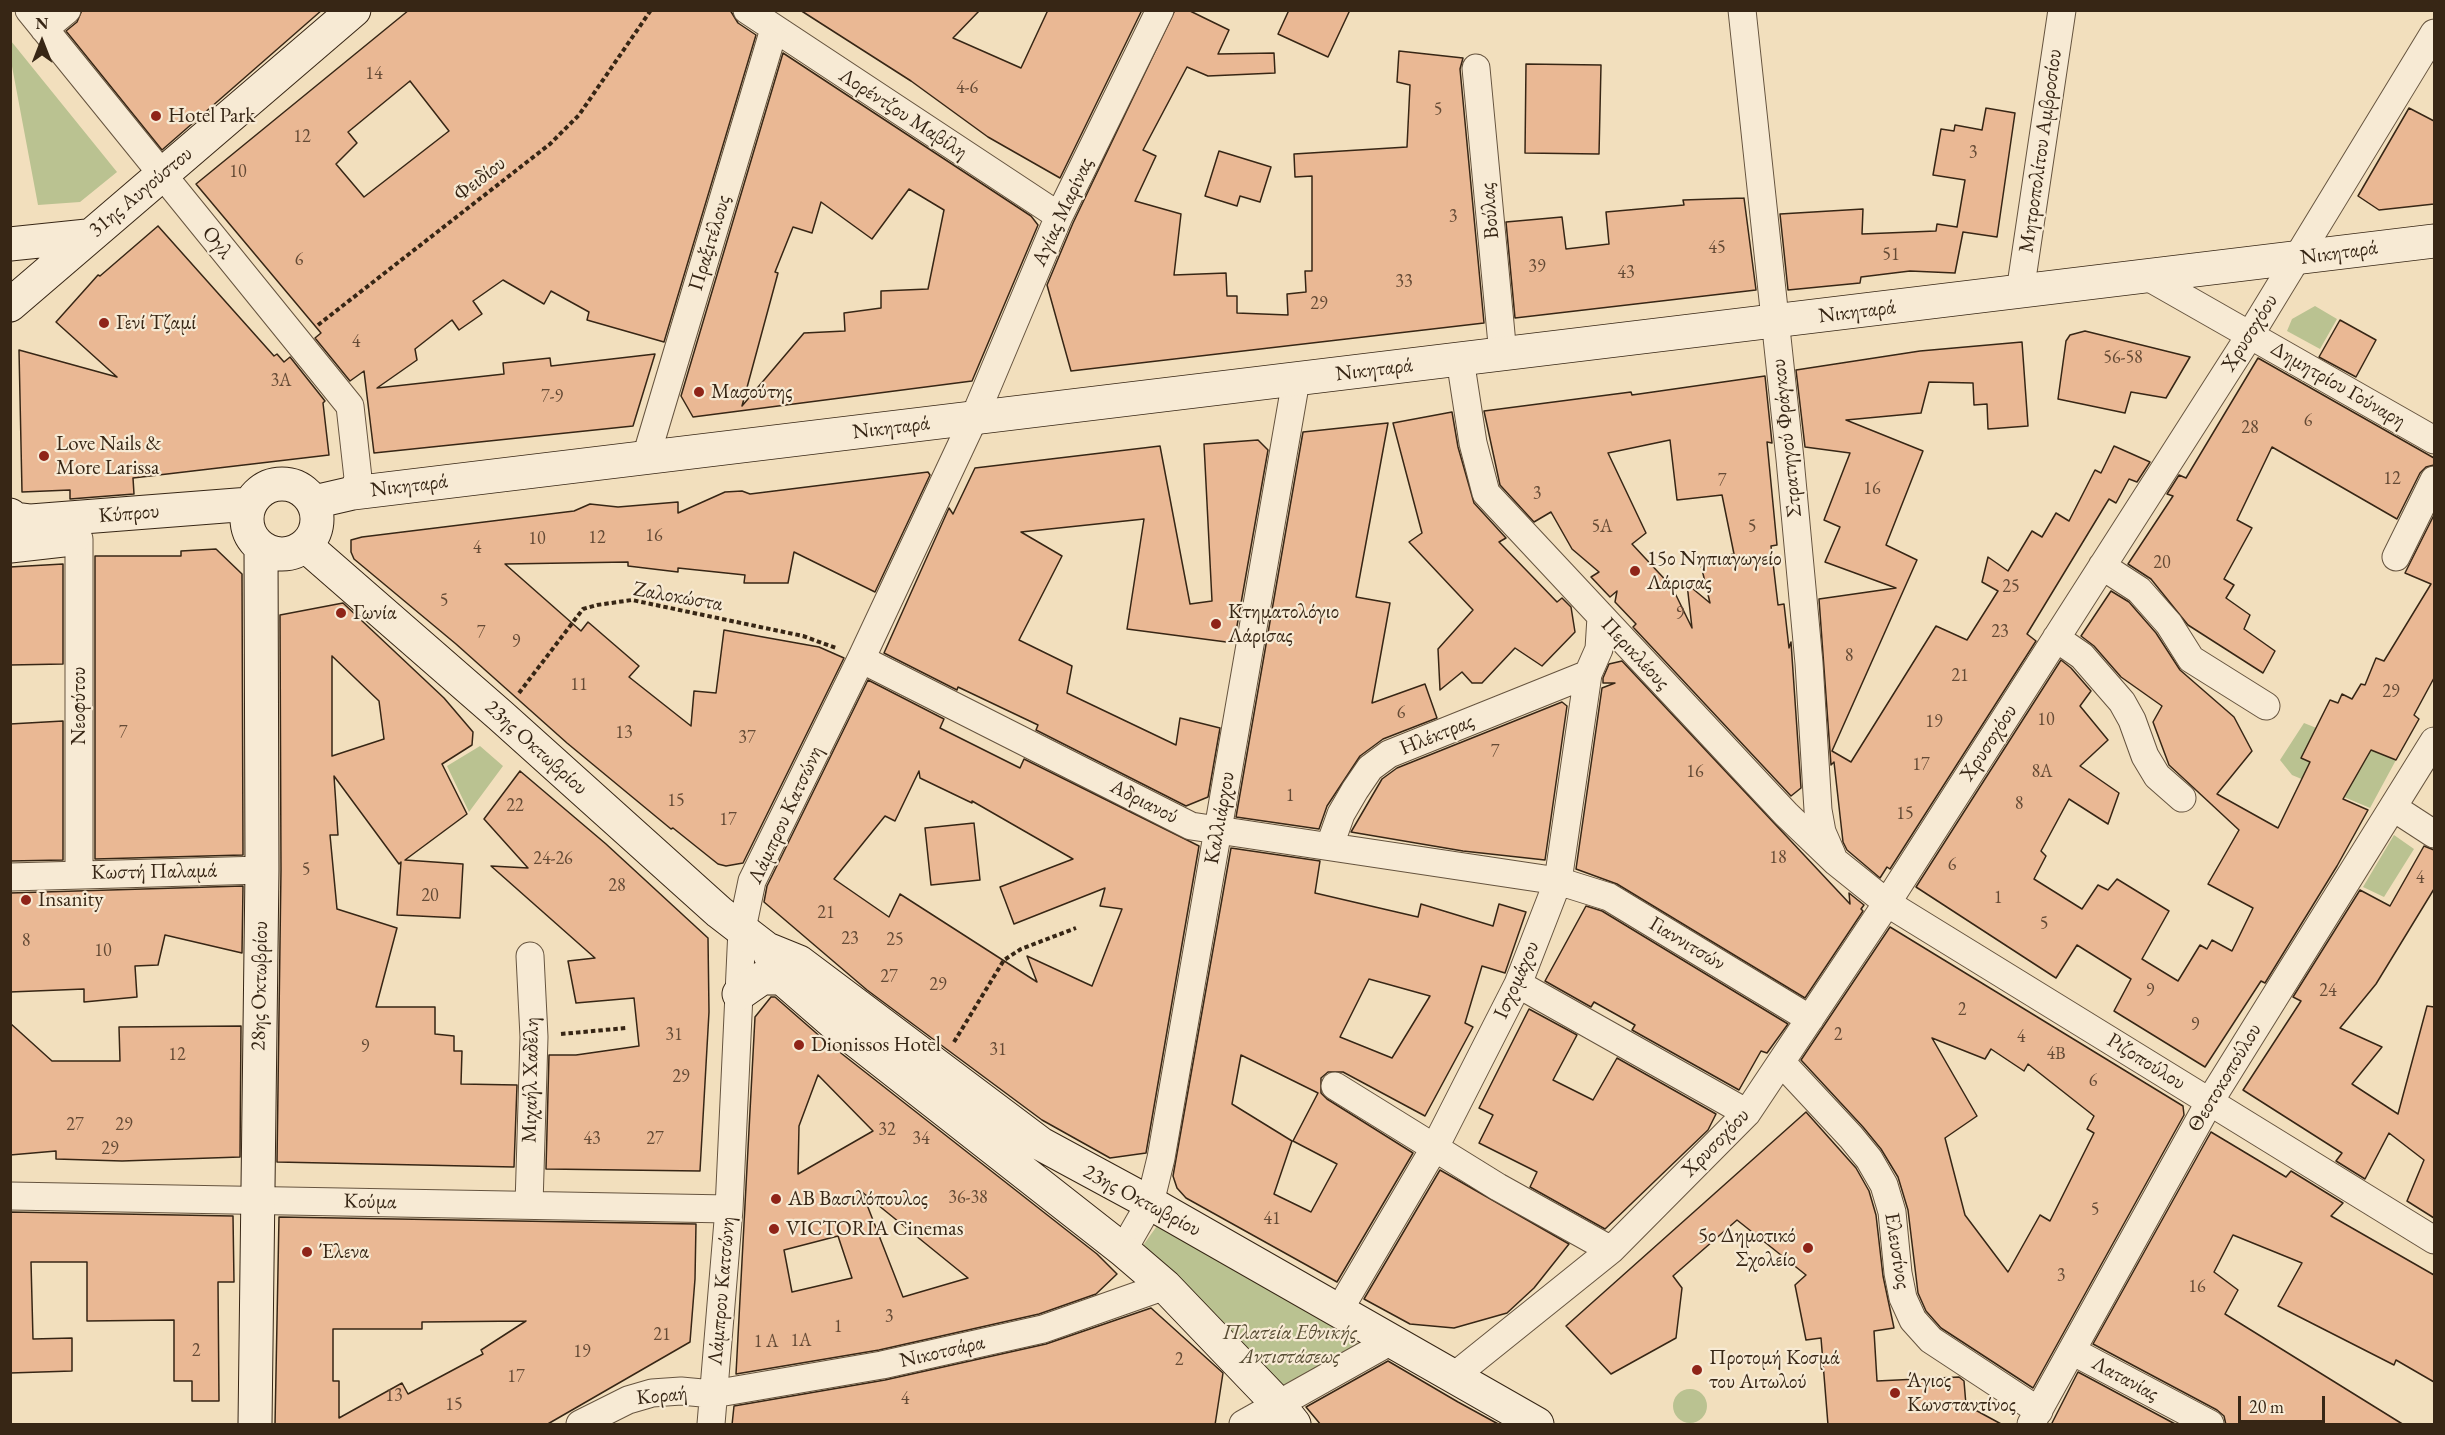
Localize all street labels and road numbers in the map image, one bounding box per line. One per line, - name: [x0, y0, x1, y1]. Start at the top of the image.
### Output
- street label: Μητροπολίτου Αμβροσίου: [2014, 48, 2068, 254]
- street label: Λορέντζου Μαβίλη: [834, 63, 972, 165]
- street label: 31ης Αυγούστου: [84, 141, 198, 243]
- street label: Φειδίου: [449, 151, 511, 207]
- street label: Αγίας Μαρίνας: [1027, 154, 1099, 270]
- street label: Βούλας: [1475, 182, 1505, 240]
- street label: Πραξιτέλους: [683, 192, 737, 294]
- street label: Ογλ: [196, 222, 238, 264]
- street label: Νικηταρά: [2299, 235, 2379, 271]
- street label: Χρυσοχόου: [2216, 290, 2284, 376]
- street label: Νικηταρά: [1817, 295, 1897, 329]
- street label: Δημητρίου Γούναρη: [2266, 336, 2410, 434]
- street label: Νικηταρά: [1334, 353, 1414, 387]
- street label: Στρατηγού Φράγκου: [1766, 358, 1808, 518]
- street label: Νικηταρά: [851, 411, 931, 445]
- street label: Νικηταρά: [369, 469, 449, 503]
- street label: Κύπρου: [98, 499, 160, 529]
- street label: Ζαλοκώστα: [631, 577, 725, 617]
- street label: Περικλέους: [1595, 613, 1675, 695]
- street label: Νεοφύτου: [66, 667, 92, 745]
- street label: 23ης Οκτωβρίου: [479, 695, 593, 801]
- street label: Χρυσοχόου: [1955, 700, 2023, 786]
- street label: Ηλέκτρας: [1396, 709, 1478, 761]
- street label: Λάμπρου Κατσώνη: [743, 742, 829, 888]
- street label: Καλλιάρχου: [1199, 770, 1241, 866]
- street label: Αδριανού: [1106, 774, 1182, 830]
- street label: Κωστή Παλαμά: [91, 858, 217, 886]
- street label: Γιαννιτσών: [1644, 912, 1730, 976]
- street label: 28ης Οκτωβρίου: [246, 921, 274, 1051]
- street label: Ισχομάχου: [1489, 937, 1545, 1023]
- street label: Μιχαήλ Χαδέλη: [517, 1017, 545, 1143]
- street label: Θεοτοκοπούλου: [2183, 1019, 2267, 1137]
- street label: Ριζοπούλου: [2102, 1028, 2190, 1096]
- street label: Χρυσοχόου: [1677, 1103, 1755, 1183]
- street label: 23ης Οκτωβρίου: [1079, 1159, 1205, 1243]
- street label: Κούμα: [343, 1189, 397, 1215]
- street label: Ελευσίνος: [1879, 1211, 1915, 1291]
- street label: Λάμπρου Κατσώνη: [703, 1216, 741, 1366]
- street label: Νικοτσάρα: [897, 1330, 987, 1374]
- street label: Λατανίας: [2087, 1351, 2163, 1407]
- street label: Κοραή: [635, 1381, 689, 1411]

